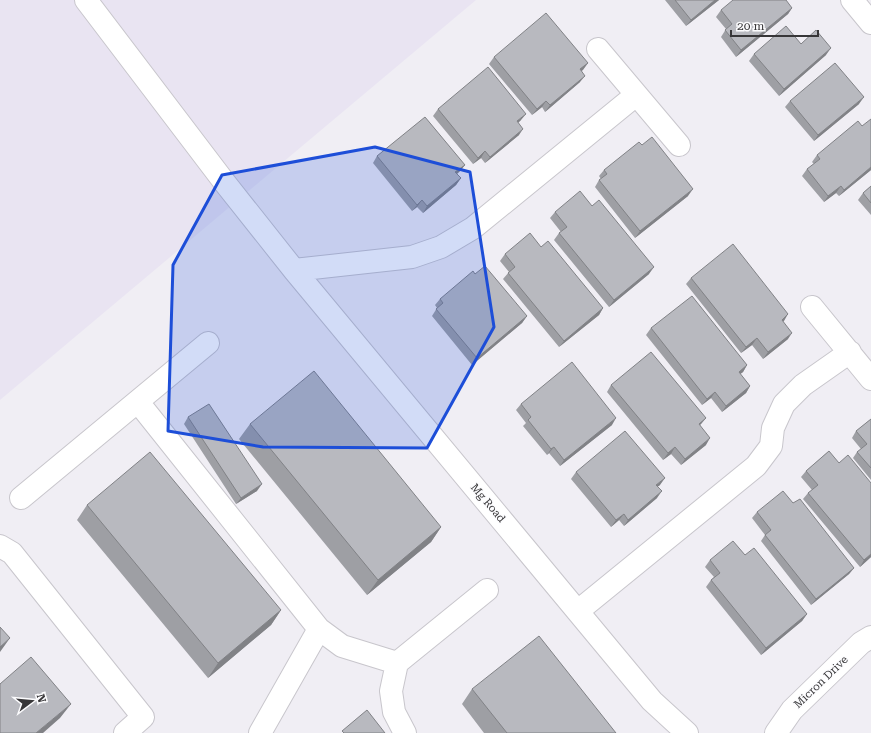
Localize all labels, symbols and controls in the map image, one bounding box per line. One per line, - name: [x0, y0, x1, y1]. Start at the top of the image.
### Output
- scale bar: [731, 12, 818, 38]
- text: 20 m: [737, 19, 764, 33]
- street label: Mg Road: [468, 481, 508, 525]
- street label: Micron Drive: [791, 653, 851, 711]
- north arrow: [12, 681, 52, 721]
- text: N: [34, 693, 49, 705]

